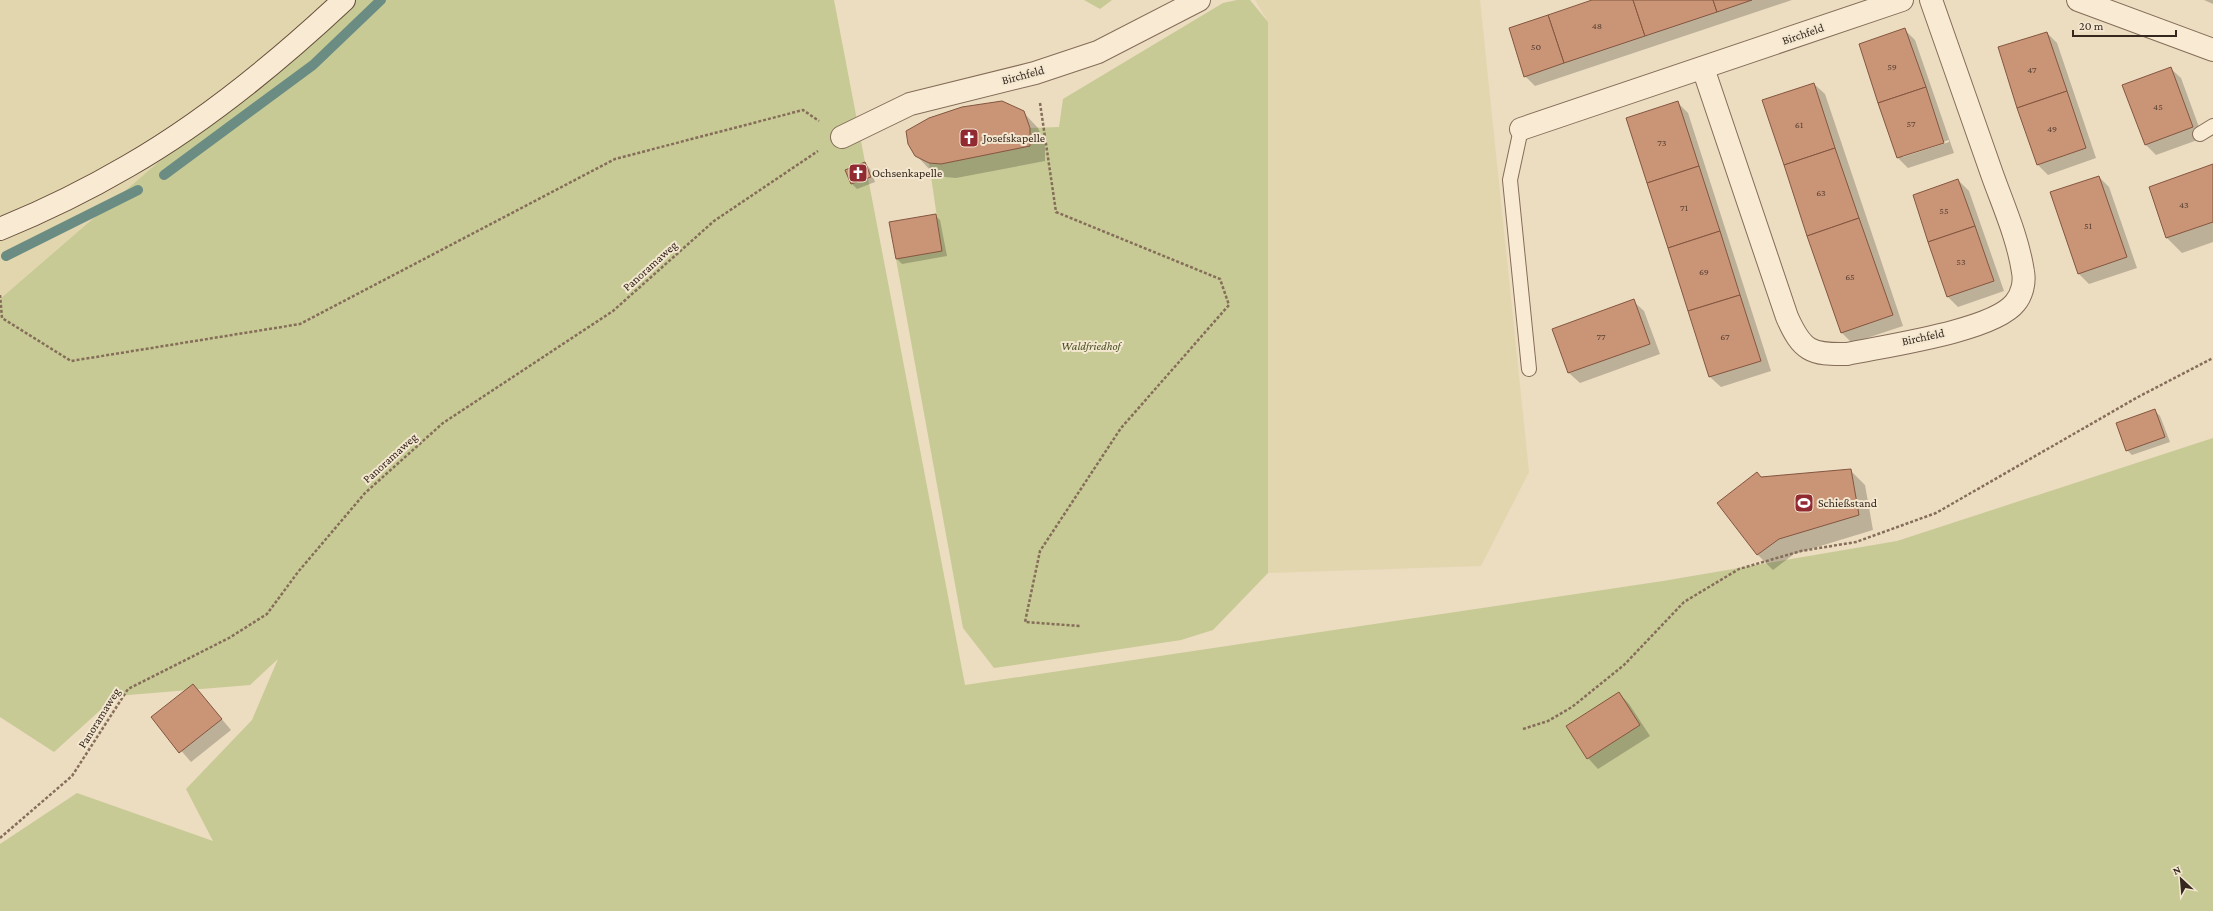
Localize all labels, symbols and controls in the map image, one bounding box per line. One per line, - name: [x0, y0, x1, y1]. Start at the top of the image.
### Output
- scale bar: [2073, 12, 2176, 38]
- text: 20 m: [2079, 19, 2104, 33]
- house number: 48: [1592, 20, 1602, 31]
- street label: Birchfeld: [1780, 20, 1826, 48]
- house number: 50: [1531, 41, 1542, 52]
- house number: 59: [1887, 61, 1897, 72]
- street label: Birchfeld: [1000, 62, 1046, 87]
- house number: 47: [2027, 64, 2037, 75]
- house number: 45: [2153, 101, 2163, 112]
- house number: 57: [1906, 118, 1916, 129]
- house number: 61: [1795, 119, 1803, 130]
- house number: 49: [2047, 123, 2057, 134]
- church icon: Josefskapelle: [958, 127, 980, 149]
- place label: Josefskapelle: [982, 131, 1045, 145]
- house number: 73: [1657, 137, 1667, 148]
- church icon: Ochsenkapelle: [847, 162, 869, 184]
- place label: Ochsenkapelle: [872, 166, 942, 180]
- house number: 63: [1816, 187, 1826, 198]
- house number: 43: [2179, 199, 2189, 210]
- house number: 71: [1680, 202, 1688, 213]
- house number: 55: [1939, 205, 1949, 216]
- house number: 51: [2084, 220, 2092, 231]
- street label: Panoramaweg: [620, 238, 680, 294]
- house number: 53: [1956, 256, 1966, 267]
- house number: 69: [1699, 266, 1709, 277]
- house number: 65: [1845, 271, 1855, 282]
- street label: Birchfeld: [1900, 326, 1946, 348]
- house number: 77: [1596, 331, 1606, 342]
- house number: 67: [1720, 331, 1730, 342]
- park label: Waldfriedhof: [1061, 339, 1123, 353]
- street label: Panoramaweg: [360, 430, 420, 486]
- sports icon: Schießstand: [1793, 492, 1815, 514]
- place label: Schießstand: [1818, 496, 1878, 510]
- street label: Panoramaweg: [75, 685, 123, 751]
- north arrow: [2161, 859, 2201, 899]
- text: N: [2171, 863, 2183, 877]

